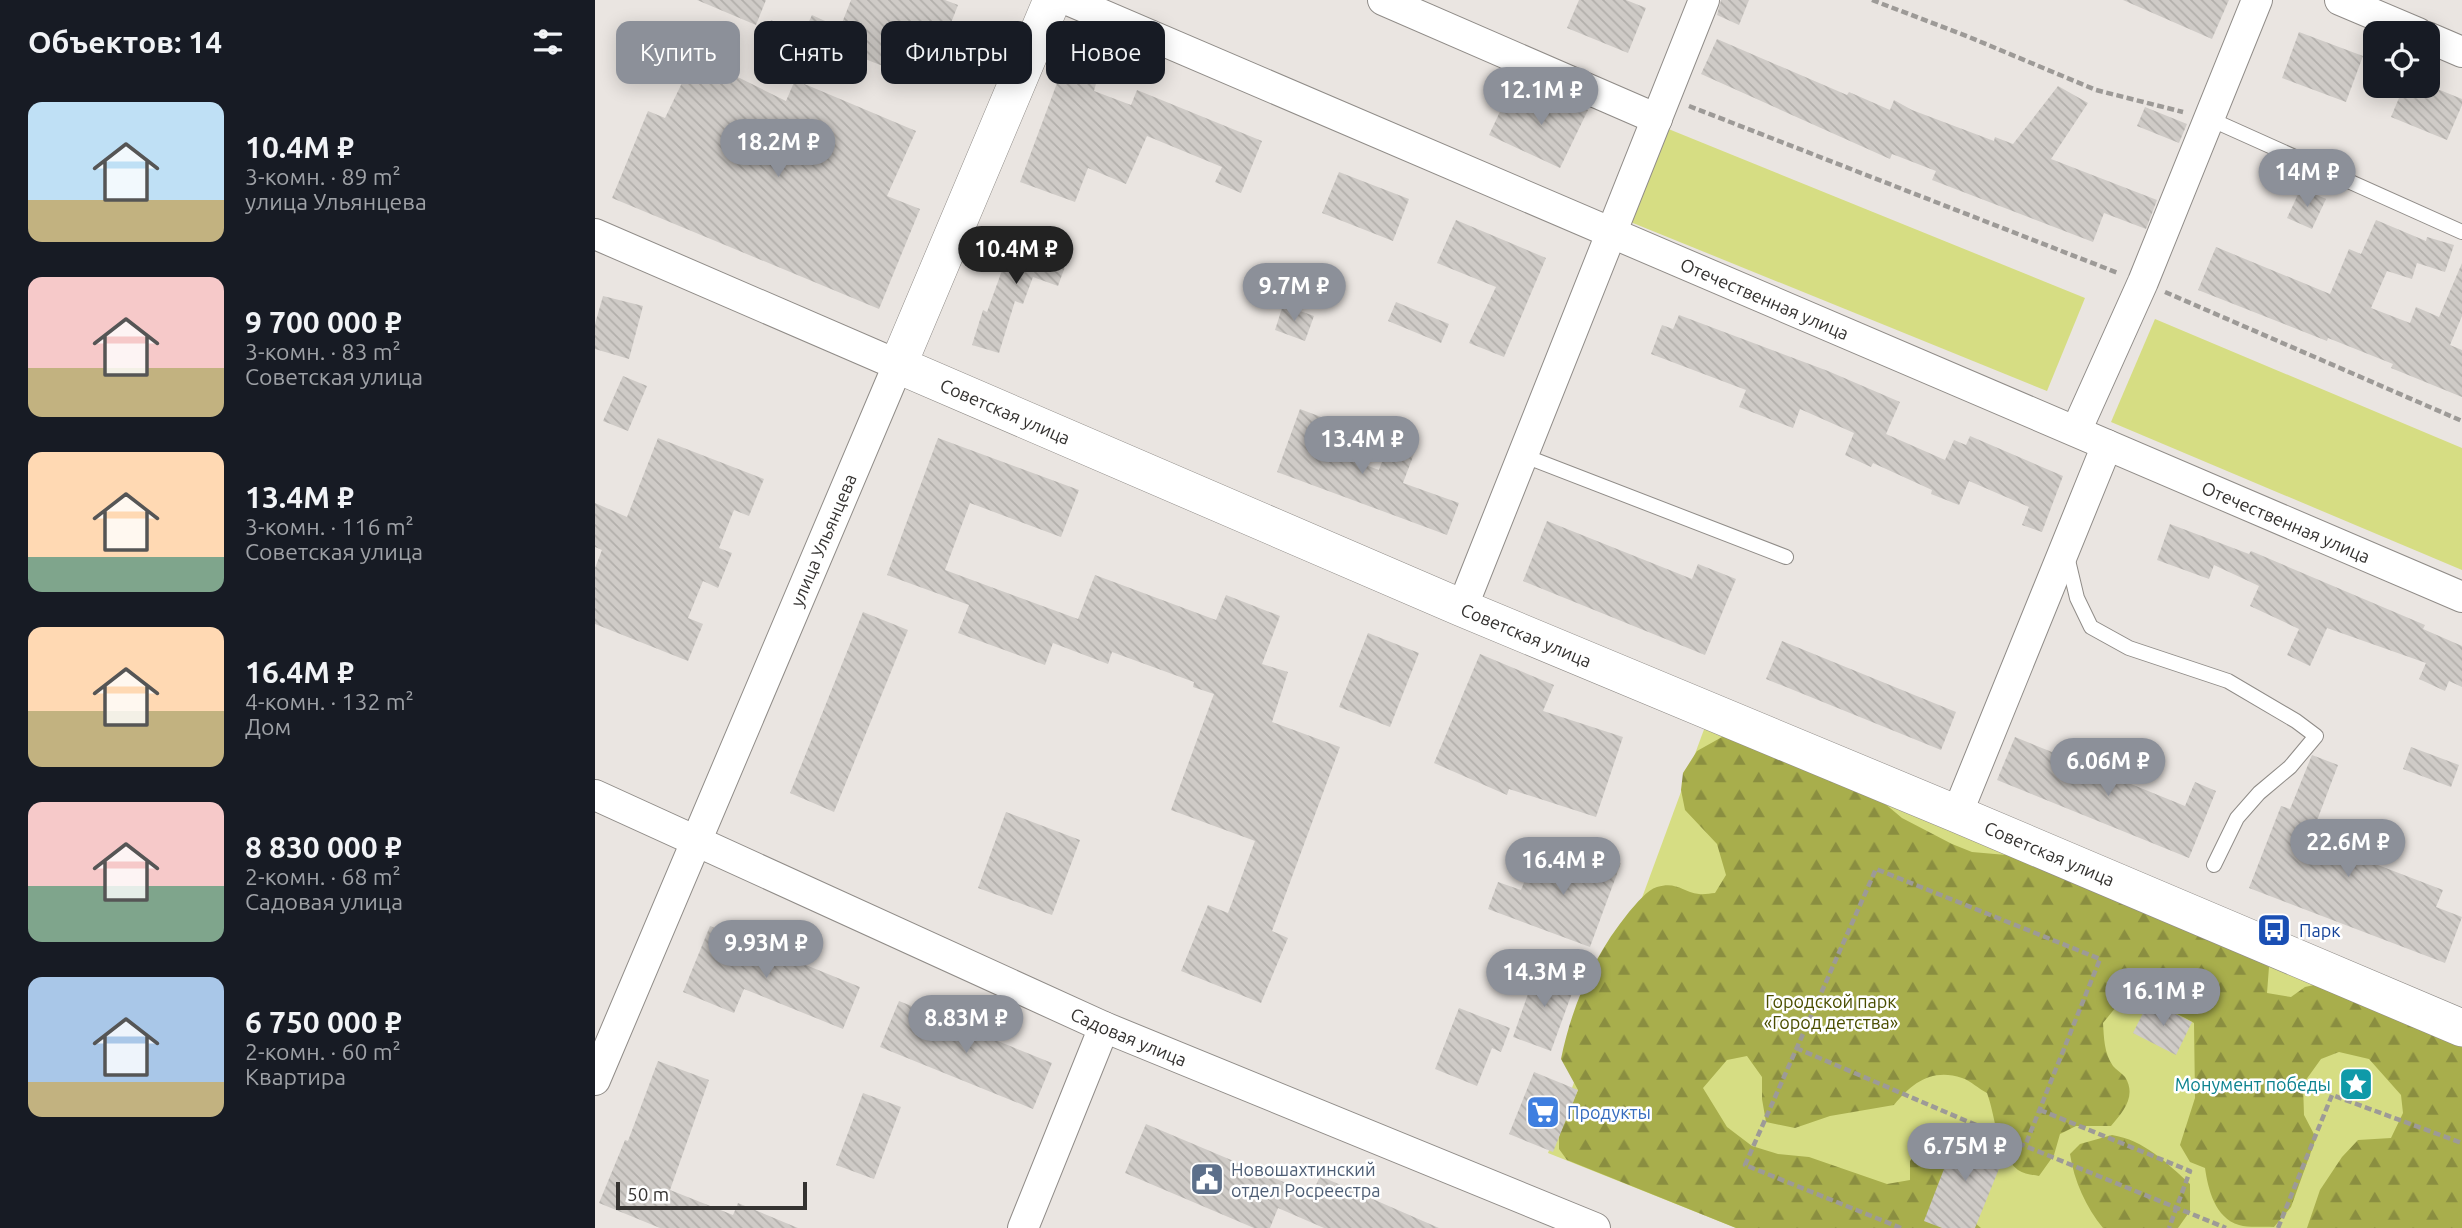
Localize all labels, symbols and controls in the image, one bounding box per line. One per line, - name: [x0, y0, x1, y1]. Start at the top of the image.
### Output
- chip: Купить: [616, 21, 740, 84]
- chip: Снять: [754, 21, 867, 84]
- chip: Фильтры: [881, 21, 1032, 84]
- chip: Новое: [1046, 21, 1165, 84]
- map controls: [2363, 21, 2440, 98]
- button: locate: [2363, 21, 2440, 98]
- icon: filters: [529, 23, 567, 61]
- text: Объектов: 14: [28, 25, 222, 59]
- pin: 12.1M ₽: [1476, 68, 1606, 127]
- text: 12.1M ₽: [1499, 77, 1583, 102]
- pin: 18.2M ₽: [713, 120, 843, 179]
- text: 18.2M ₽: [736, 129, 820, 154]
- icon: home: [84, 130, 168, 214]
- text: 10.4M ₽: [245, 130, 354, 164]
- pin: 14M ₽: [2258, 150, 2356, 209]
- text: 14M ₽: [2275, 159, 2339, 184]
- text: 3-комн. · 89 m²: [245, 164, 401, 189]
- text: улица Ульянцева: [245, 189, 427, 214]
- pin: 10.4M ₽: [951, 226, 1081, 286]
- text: 10.4M ₽: [974, 236, 1058, 261]
- street label: Отечественная улица: [1678, 254, 1852, 343]
- pin: 9.7M ₽: [1237, 264, 1351, 323]
- text: 9.7M ₽: [1259, 273, 1329, 298]
- icon: home: [84, 305, 168, 389]
- text: 9 700 000 ₽: [245, 305, 402, 339]
- text: 3-комн. · 83 m²: [245, 339, 401, 364]
- text: Советская улица: [245, 364, 423, 389]
- street label: Советская улица: [937, 374, 1073, 448]
- pin: 13.4M ₽: [1297, 416, 1427, 476]
- text: 13.4M ₽: [1320, 426, 1404, 451]
- street label: улица Ульянцева: [786, 471, 860, 609]
- street label: Отечественная улица: [2199, 477, 2373, 566]
- icon: home: [84, 480, 168, 564]
- text: 13.4M ₽: [245, 480, 354, 514]
- text: 3-комн. · 116 m²: [245, 514, 414, 539]
- text: Советская улица: [245, 539, 423, 564]
- street label: Советская улица: [1458, 599, 1595, 671]
- icon: home: [84, 655, 168, 739]
- text: 16.4M ₽: [245, 655, 354, 689]
- text: 4-комн. · 132 m²: [245, 689, 414, 714]
- text: Дом: [245, 714, 291, 739]
- pin: 6.06M ₽: [2043, 738, 2173, 798]
- text: 6.06M ₽: [2066, 748, 2150, 773]
- street label: Советская улица: [1981, 817, 2118, 890]
- pin: 22.6M ₽: [2283, 820, 2413, 879]
- text: 22.6M ₽: [2306, 829, 2390, 854]
- icon: home: [84, 830, 168, 914]
- text: 8 830 000 ₽: [245, 830, 402, 864]
- pin: 16.4M ₽: [1498, 838, 1628, 897]
- text: 16.4M ₽: [1521, 847, 1605, 872]
- text: 2-комн. · 68 m²: [245, 864, 401, 889]
- text: Садовая улица: [245, 889, 403, 914]
- bus stop icon: Парк: [2255, 911, 2293, 949]
- pin: 9.93M ₽: [701, 920, 831, 980]
- place label: Парк: [2299, 920, 2340, 940]
- text: 9.93M ₽: [724, 930, 808, 955]
- pin: 14.3M ₽: [1479, 950, 1609, 1009]
- text: 14.3M ₽: [1502, 959, 1586, 984]
- pin: 16.1M ₽: [2098, 968, 2228, 1028]
- text: 16.1M ₽: [2121, 978, 2205, 1003]
- park label: Городской парк «Город детства»: [1764, 991, 1898, 1032]
- pin: 8.83M ₽: [901, 996, 1031, 1055]
- street label: Садовая улица: [1068, 1003, 1190, 1070]
- icon: home: [84, 1005, 168, 1089]
- text: 6 750 000 ₽: [245, 1005, 402, 1039]
- text: 8.83M ₽: [924, 1005, 1008, 1030]
- text: 2-комн. · 60 m²: [245, 1039, 401, 1064]
- text: Квартира: [245, 1064, 346, 1089]
- place icon: Монумент победы: [2337, 1065, 2375, 1103]
- place label: Монумент победы: [2175, 1074, 2331, 1094]
- supermarket icon: Продукты: [1524, 1093, 1562, 1131]
- place label: Продукты: [1567, 1102, 1651, 1122]
- pin: 6.75M ₽: [1900, 1124, 2030, 1183]
- text: 6.75M ₽: [1923, 1133, 2007, 1158]
- place label: Новошахтинский отдел Росреестра: [1231, 1159, 1380, 1200]
- public building icon: Новошахтинский отдел Росреестра: [1188, 1160, 1226, 1198]
- scale bar: [616, 1179, 807, 1211]
- text: 50 m: [627, 1183, 669, 1205]

